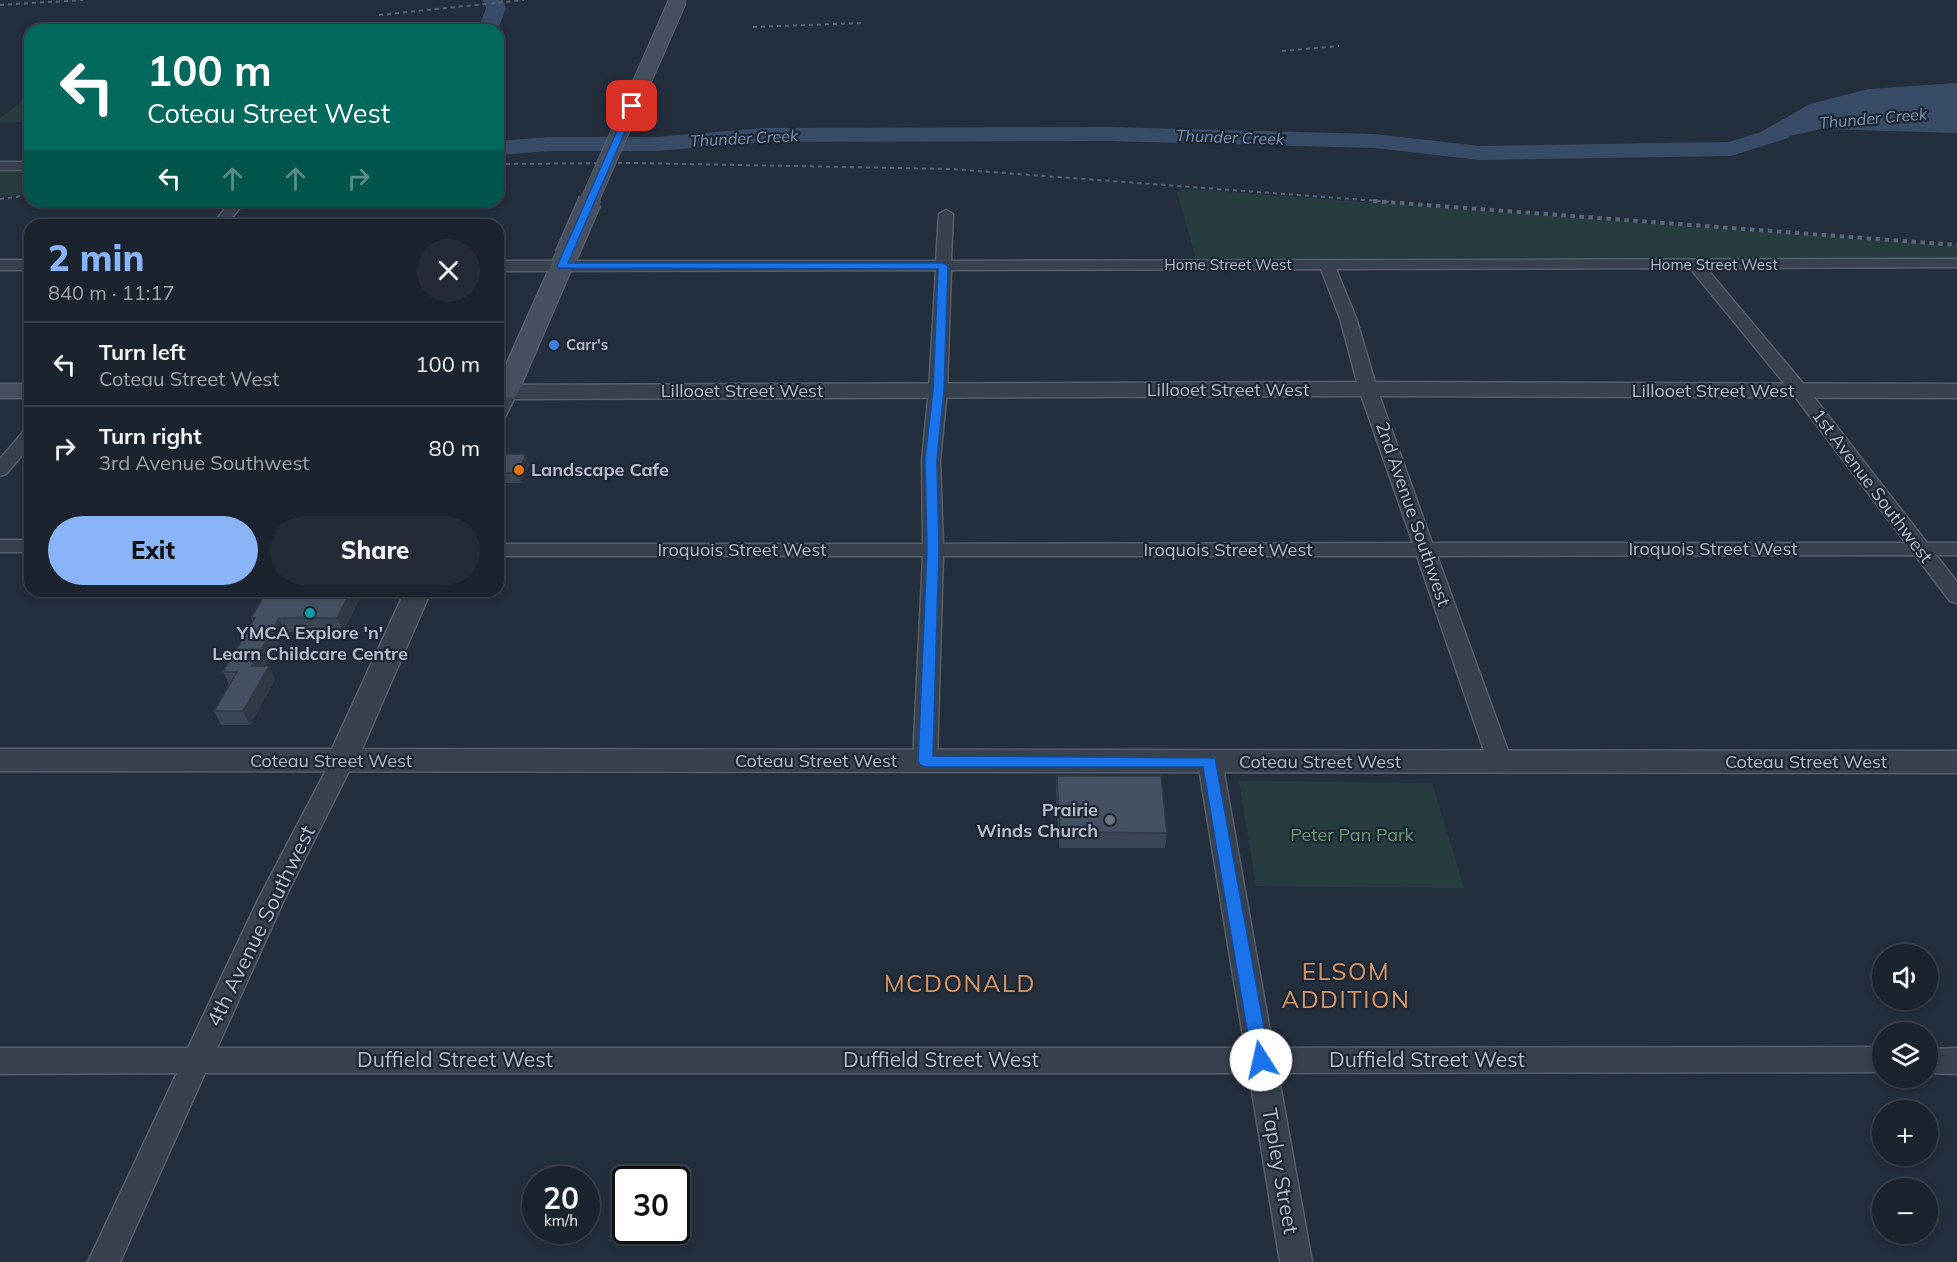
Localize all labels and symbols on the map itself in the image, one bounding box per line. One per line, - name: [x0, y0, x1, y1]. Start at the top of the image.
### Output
- pin: [606, 80, 657, 131]
- water label: Thunder Creek: [1818, 103, 1929, 133]
- water label: Thunder Creek: [689, 125, 799, 151]
- water label: Thunder Creek: [1176, 125, 1285, 149]
- street label: Home Street West: [1164, 255, 1292, 274]
- street label: Home Street West: [1650, 255, 1778, 274]
- place label: Carr's: [566, 335, 608, 354]
- marker: Carr's: [547, 338, 561, 352]
- street label: Lillooet Street West: [1147, 378, 1309, 401]
- street label: Lillooet Street West: [661, 379, 823, 402]
- street label: Lillooet Street West: [1632, 379, 1794, 402]
- street label: 1st Avenue Southwest: [1807, 404, 1938, 567]
- street label: 2nd Avenue Southwest: [1371, 419, 1456, 609]
- place label: Landscape Cafe: [531, 458, 669, 481]
- marker: Landscape Cafe: [512, 463, 526, 477]
- street label: Iroquois Street West: [1628, 537, 1798, 560]
- street label: Iroquois Street West: [657, 538, 827, 561]
- street label: Iroquois Street West: [1143, 538, 1313, 561]
- marker: YMCA Explore 'n' Learn Childcare Centre: [303, 606, 317, 620]
- place label: YMCA Explore 'n' Learn Childcare Centre: [212, 621, 408, 665]
- street label: Coteau Street West: [250, 749, 412, 772]
- street label: Coteau Street West: [735, 749, 897, 772]
- street label: Coteau Street West: [1239, 750, 1401, 773]
- street label: Coteau Street West: [1725, 750, 1887, 773]
- place label: Prairie Winds Church: [976, 798, 1098, 842]
- marker: Prairie Winds Church: [1103, 813, 1117, 827]
- street label: 4th Avenue Southwest: [200, 821, 320, 1030]
- park label: Peter Pan Park: [1290, 823, 1415, 846]
- district label: ELSOM ADDITION: [1282, 956, 1410, 1014]
- district label: MCDONALD: [884, 968, 1036, 998]
- position arrow: [1229, 1028, 1293, 1092]
- street label: Duffield Street West: [357, 1046, 553, 1072]
- street label: Duffield Street West: [843, 1046, 1039, 1072]
- street label: Duffield Street West: [1329, 1046, 1525, 1072]
- street label: Tapley Street: [1257, 1106, 1305, 1236]
- speed limit sign: 30: [612, 1166, 690, 1244]

